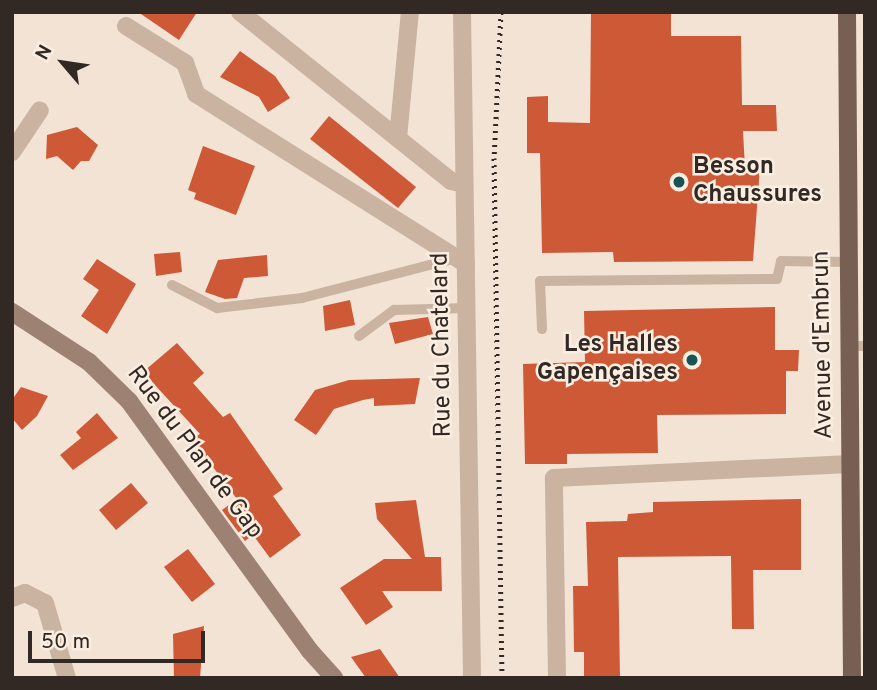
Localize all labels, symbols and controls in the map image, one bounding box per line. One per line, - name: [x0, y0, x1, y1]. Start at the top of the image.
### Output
- north arrow: [28, 28, 98, 98]
- text: N: [31, 41, 58, 65]
- place label: Besson Chaussures: [693, 154, 822, 210]
- marker: Besson Chaussures: [671, 174, 687, 190]
- street label: Avenue d'Embrun: [808, 250, 840, 440]
- street label: Rue du Chatelard: [427, 252, 459, 438]
- place label: Les Halles Gapençaises: [537, 332, 678, 388]
- marker: Les Halles Gapençaises: [684, 352, 700, 368]
- street label: Rue du Plan de Gap: [120, 361, 268, 545]
- scale bar: [32, 616, 208, 660]
- text: 50 m: [41, 629, 90, 656]

